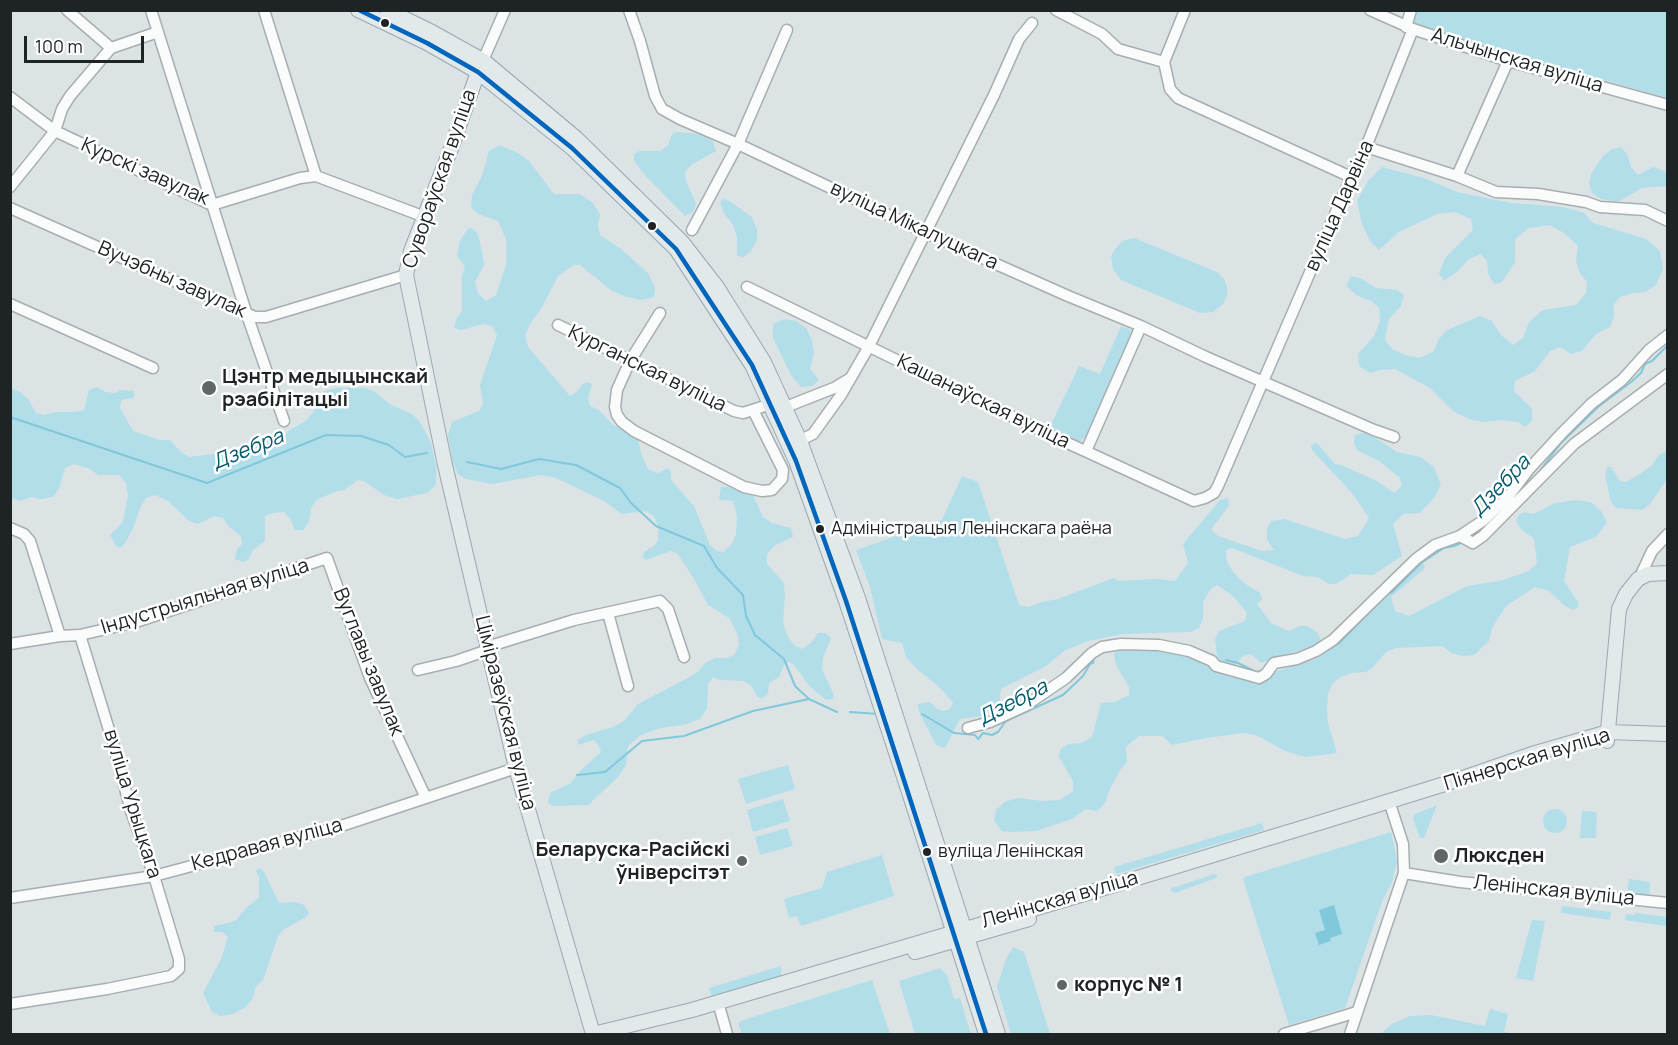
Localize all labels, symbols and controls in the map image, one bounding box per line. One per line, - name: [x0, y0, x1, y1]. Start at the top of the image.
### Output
- unlabelled marker: [379, 17, 391, 29]
- street label: Альчынская вуліца: [1428, 23, 1606, 99]
- scale bar: [27, 24, 147, 62]
- text: 100 m: [35, 34, 83, 58]
- street label: Сувораўская вуліца: [398, 86, 482, 272]
- street label: Курскі завулак: [77, 133, 213, 211]
- street label: вуліца Дарвіна: [1300, 137, 1380, 275]
- street label: вуліца Мікалуцкага: [826, 177, 1002, 275]
- unlabelled marker: [646, 220, 658, 232]
- street label: Вучэбны завулак: [94, 236, 250, 324]
- street label: Курганская вуліца: [564, 320, 730, 418]
- street label: Кашанаўская вуліца: [893, 350, 1073, 454]
- place label: Цэнтр медыцынскай рэабілітацыі: [222, 365, 428, 412]
- marker: Цэнтр медыцынскай рэабілітацыі: [200, 379, 218, 397]
- water label: Дзебра: [209, 424, 287, 476]
- water label: Дзебра: [1466, 450, 1536, 522]
- place label: Адміністрацыя Ленінскага раёна: [831, 518, 1112, 540]
- marker: Адміністрацыя Ленінскага раёна: [814, 523, 826, 535]
- street label: Індустрыяльная вуліца: [98, 554, 312, 640]
- street label: Вуглавы завулак: [327, 585, 409, 739]
- street label: Ціміразеўская вуліца: [469, 613, 541, 813]
- water label: Дзебра: [974, 675, 1052, 731]
- street label: Піянерская вуліца: [1441, 723, 1613, 797]
- street label: вуліца Урыцкага: [98, 726, 166, 882]
- street label: Кедравая вуліца: [189, 813, 345, 877]
- place label: Беларуска-Расійскі ўніверсітэт: [536, 838, 730, 885]
- place label: вуліца Ленінская: [938, 841, 1083, 863]
- place label: Люксден: [1454, 844, 1544, 868]
- marker: вуліца Ленінская: [921, 846, 933, 858]
- marker: Люксден: [1432, 847, 1450, 865]
- marker: Беларуска-Расійскі ўніверсітэт: [735, 854, 749, 868]
- street label: Ленінская вуліца: [979, 866, 1141, 934]
- street label: Ленінская вуліца: [1472, 871, 1636, 911]
- place label: корпус № 1: [1074, 973, 1183, 997]
- marker: корпус № 1: [1055, 978, 1069, 992]

